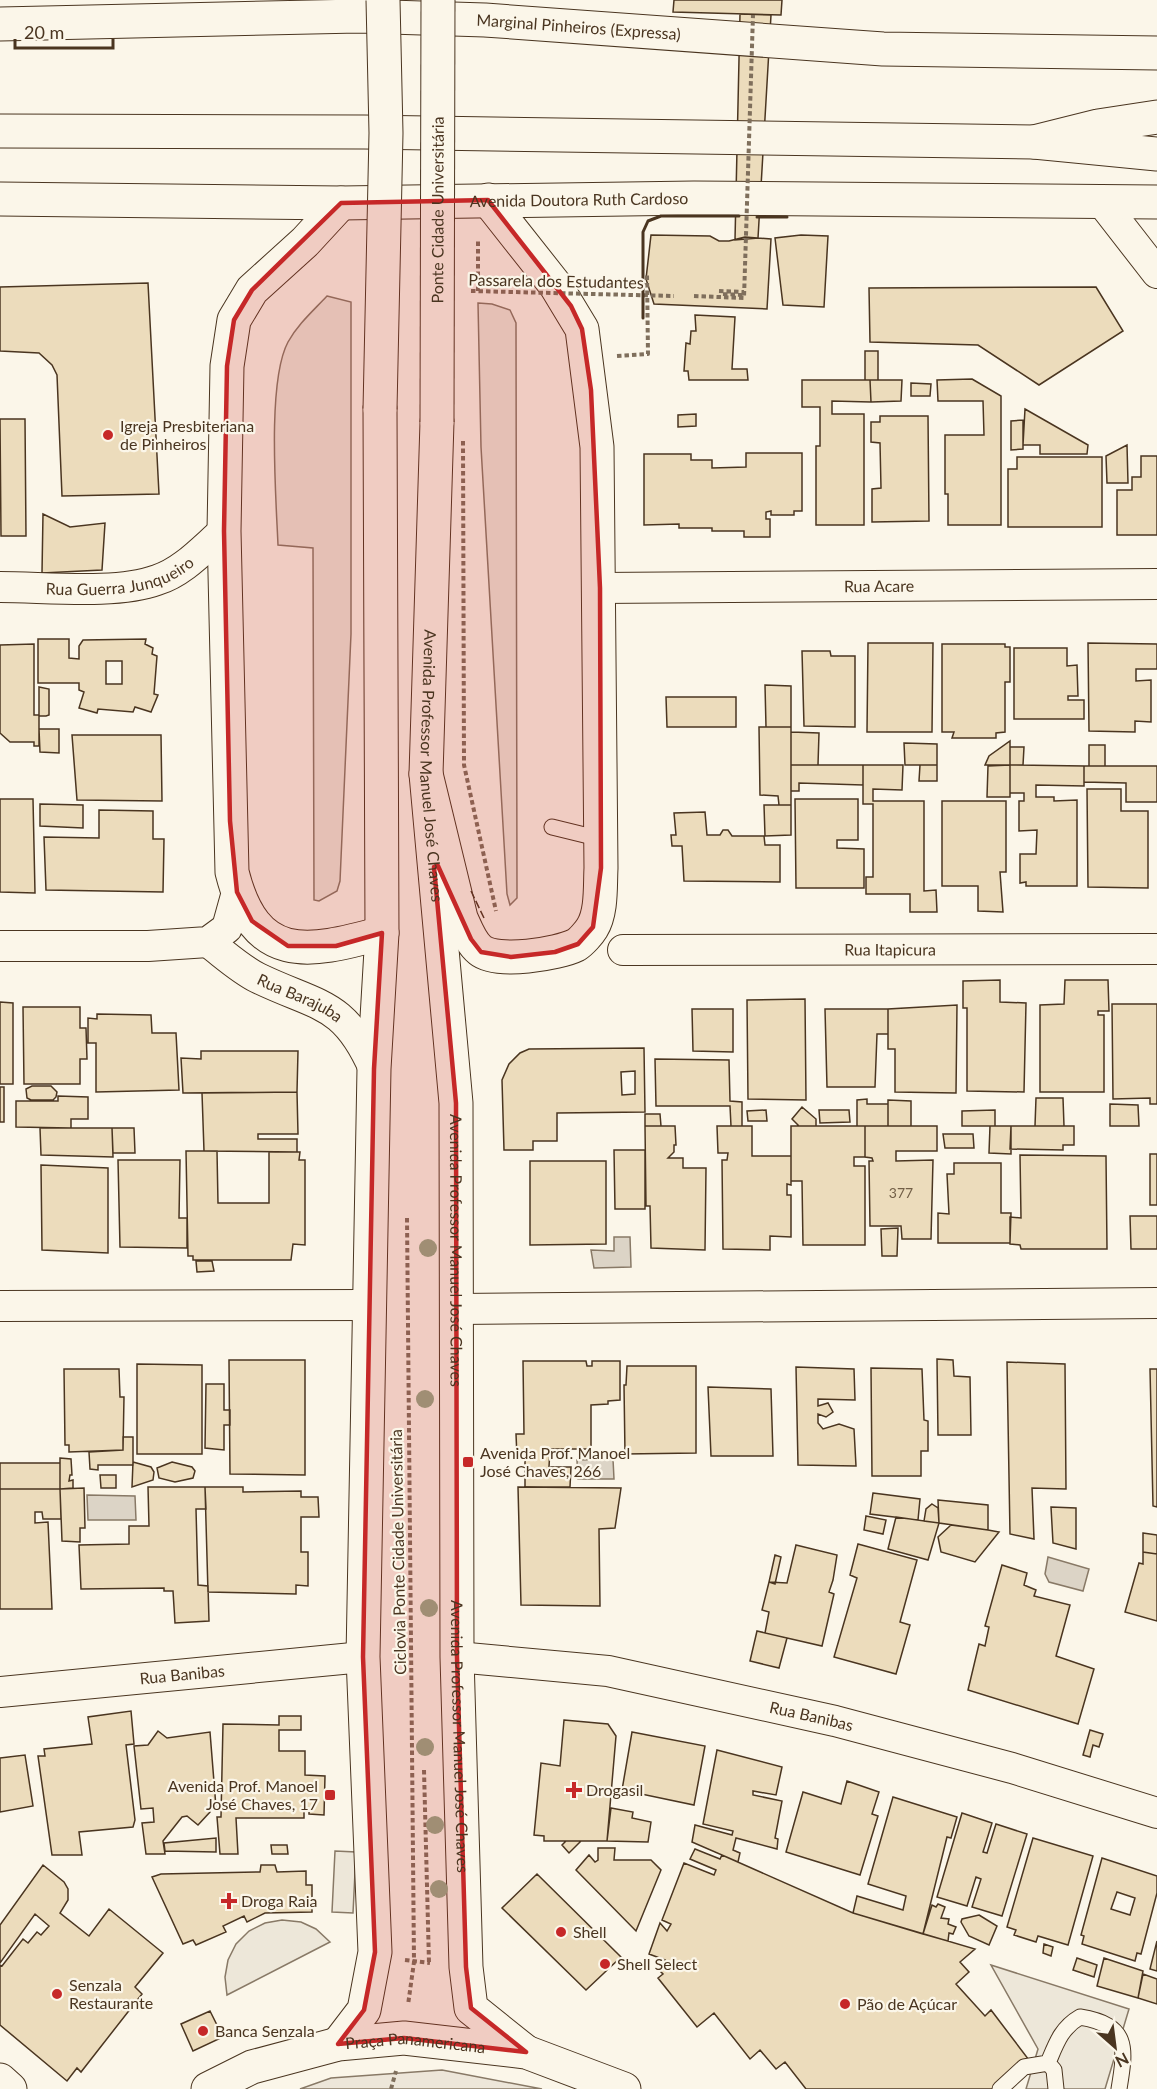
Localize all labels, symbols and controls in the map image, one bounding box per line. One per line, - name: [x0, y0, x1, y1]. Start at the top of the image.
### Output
- street label: Marginal Pinheiros (Expressa): [476, 10, 681, 43]
- scale bar: [15, 12, 112, 50]
- text: 20 m: [24, 21, 64, 43]
- street label: Ponte Cidade Universitária: [427, 116, 447, 304]
- street label: Avenida Doutora Ruth Cardoso: [469, 188, 688, 210]
- street label: Passarela dos Estudantes: [468, 269, 644, 292]
- place label: Igreja Presbiteriana de Pinheiros: [120, 416, 254, 453]
- marker: Igreja Presbiteriana de Pinheiros: [101, 428, 115, 442]
- street label: Rua Guerra Junqueiro: [46, 552, 197, 598]
- street label: Rua Acare: [844, 576, 914, 595]
- street label: Avenida Professor Manuel José Chaves: [417, 629, 448, 903]
- street label: Rua Itapicura: [844, 939, 936, 959]
- street label: Rua Barajuba: [254, 969, 347, 1026]
- street label: Avenida Professor Manuel José Chaves: [447, 1114, 467, 1387]
- house number: 377: [889, 1184, 913, 1201]
- street label: Ciclovia Ponte Cidade Universitária: [386, 1429, 409, 1675]
- place label: Avenida Prof. Manoel José Chaves, 266: [480, 1443, 630, 1480]
- marker: Avenida Prof. Manoel José Chaves, 266: [461, 1455, 475, 1469]
- street label: Avenida Professor Manuel José Chaves: [448, 1600, 473, 1873]
- street label: Rua Banibas: [139, 1660, 226, 1687]
- street label: Rua Banibas: [768, 1697, 856, 1735]
- place label: Avenida Prof. Manoel José Chaves, 17: [168, 1776, 318, 1813]
- place label: Drogasil: [586, 1780, 643, 1799]
- marker: Drogasil: [567, 1783, 581, 1797]
- marker: Avenida Prof. Manoel José Chaves, 17: [323, 1788, 337, 1802]
- place label: Droga Raia: [241, 1891, 318, 1910]
- marker: Droga Raia: [222, 1894, 236, 1908]
- place label: Shell: [573, 1922, 606, 1941]
- marker: Shell: [554, 1925, 568, 1939]
- place label: Shell Select: [617, 1954, 698, 1973]
- marker: Shell Select: [598, 1957, 612, 1971]
- place label: Senzala Restaurante: [69, 1975, 153, 2012]
- marker: Senzala Restaurante: [50, 1987, 64, 2001]
- place label: Pão de Açúcar: [857, 1994, 957, 2013]
- marker: Pão de Açúcar: [838, 1997, 852, 2011]
- north arrow: [1085, 2017, 1145, 2077]
- place label: Banca Senzala: [215, 2021, 315, 2040]
- marker: Banca Senzala: [196, 2024, 210, 2038]
- street label: Praça Panamericana: [344, 2028, 487, 2056]
- text: N: [1112, 2049, 1132, 2072]

